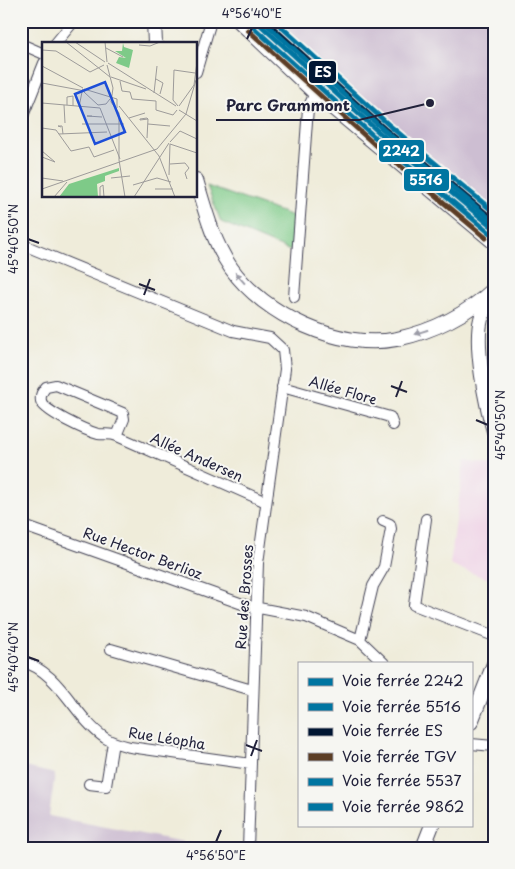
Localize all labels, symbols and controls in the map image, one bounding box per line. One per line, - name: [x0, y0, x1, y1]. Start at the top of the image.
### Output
- text: 4°56'40"E: [222, 4, 282, 22]
- inset map: [42, 42, 198, 198]
- line badge: ES: [308, 60, 337, 84]
- text: ES: [314, 61, 332, 82]
- callout: Parc Grammont: [216, 90, 359, 120]
- text: Parc Grammont: [226, 93, 350, 116]
- line badge: 2242: [378, 139, 425, 163]
- text: 2242: [382, 140, 420, 161]
- line badge: 5516: [403, 168, 450, 192]
- text: 5516: [409, 169, 443, 190]
- text: 45°40'50"N: [4, 204, 22, 274]
- one-way arrow: [234, 272, 246, 284]
- one-way arrow: [413, 328, 428, 336]
- street label: Allée Flore: [307, 370, 379, 410]
- text: 45°40'50"N: [491, 390, 509, 460]
- street label: Allée Andersen: [147, 427, 247, 487]
- street label: Rue Hector Berlioz: [80, 522, 206, 584]
- street label: Rue des Brosses: [230, 544, 258, 650]
- text: 45°40'40"N: [4, 622, 22, 692]
- legend: [298, 662, 472, 826]
- text: Voie ferrée 2242: [342, 668, 464, 691]
- text: Voie ferrée 5516: [342, 694, 461, 717]
- text: Voie ferrée ES: [342, 718, 443, 741]
- street label: Rue Léopha: [127, 722, 207, 754]
- text: Voie ferrée TGV: [342, 744, 457, 767]
- text: Voie ferrée 5537: [342, 768, 461, 791]
- text: Voie ferrée 9862: [342, 794, 464, 817]
- text: 4°56'50"E: [186, 846, 246, 864]

